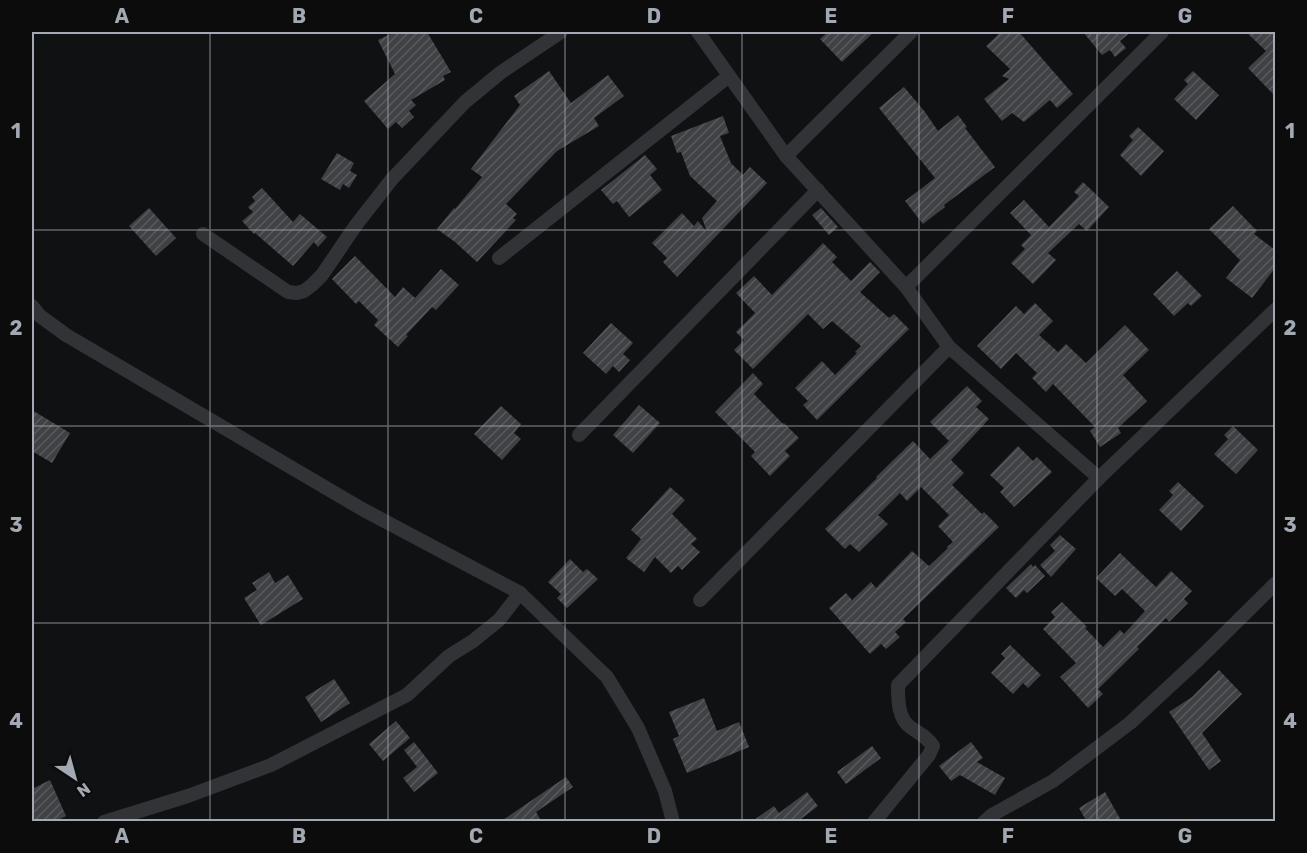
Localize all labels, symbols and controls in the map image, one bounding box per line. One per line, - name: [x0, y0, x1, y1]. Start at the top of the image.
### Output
- text: A: [115, 4, 130, 28]
- text: B: [292, 4, 306, 28]
- text: C: [469, 4, 483, 28]
- text: D: [647, 4, 661, 28]
- text: E: [825, 4, 837, 28]
- text: F: [1002, 4, 1014, 28]
- text: G: [1178, 4, 1192, 28]
- text: 1: [11, 119, 21, 143]
- text: 1: [1285, 119, 1295, 143]
- text: 2: [10, 316, 23, 340]
- text: 2: [1284, 316, 1297, 340]
- text: 3: [9, 513, 23, 537]
- text: 3: [1283, 513, 1297, 537]
- text: 4: [9, 709, 23, 733]
- text: 4: [1283, 709, 1297, 733]
- north arrow: [45, 748, 105, 808]
- text: N: [73, 779, 94, 801]
- text: A: [115, 824, 130, 848]
- text: B: [292, 824, 306, 848]
- text: C: [469, 824, 483, 848]
- text: D: [647, 824, 661, 848]
- text: E: [825, 824, 837, 848]
- text: F: [1002, 824, 1014, 848]
- text: G: [1178, 824, 1192, 848]

